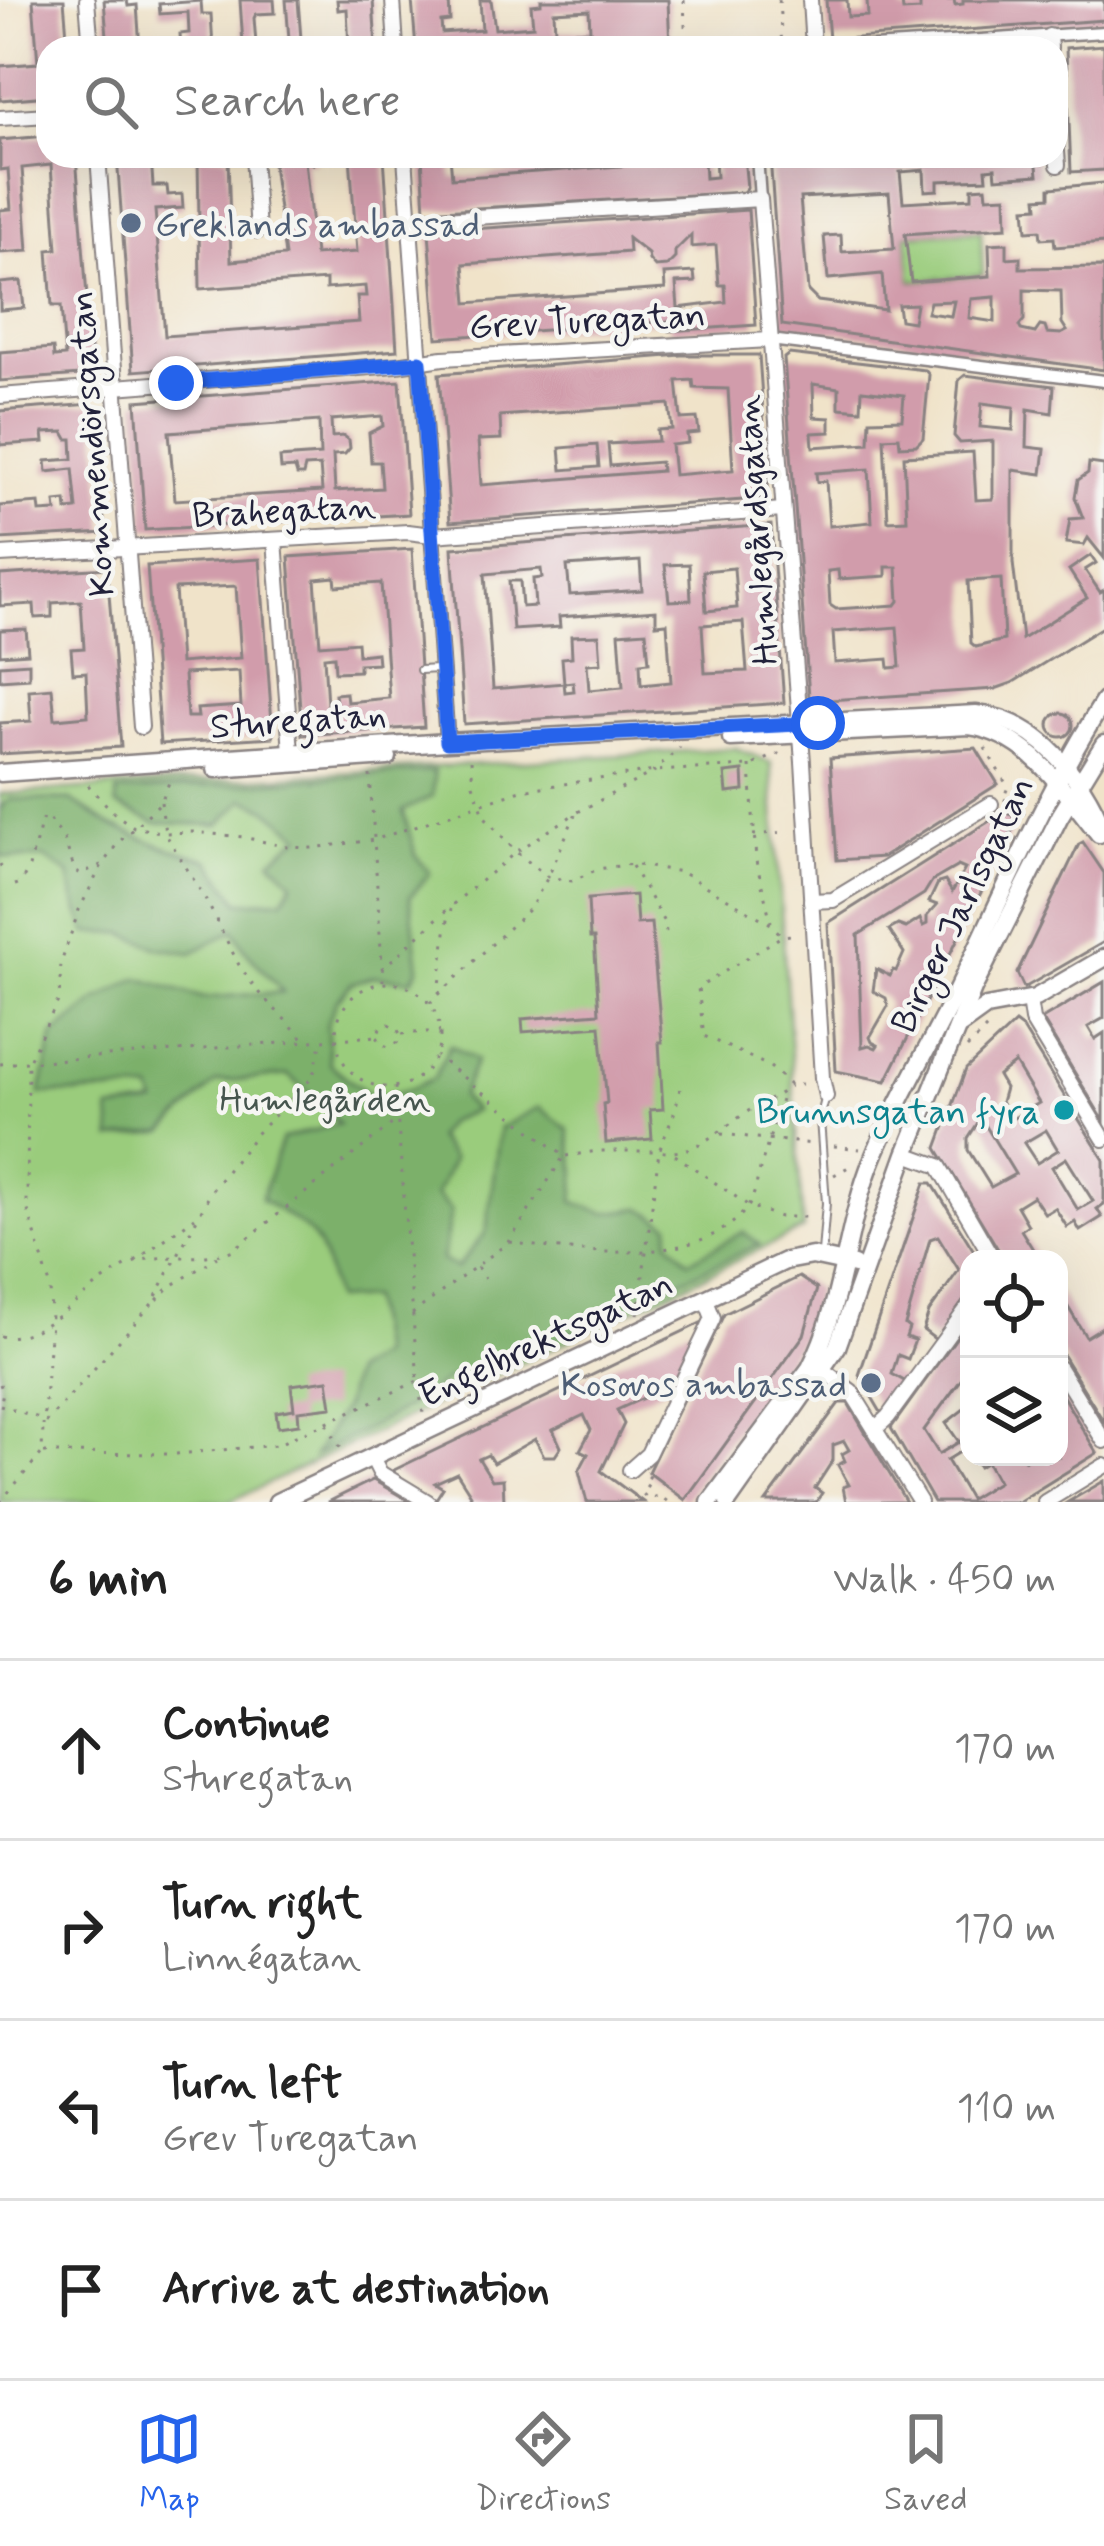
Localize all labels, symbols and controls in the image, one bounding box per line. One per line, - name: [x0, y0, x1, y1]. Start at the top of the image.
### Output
- search box: [36, 36, 1068, 168]
- icon: search: [78, 69, 144, 135]
- text: Search here: [174, 73, 401, 132]
- place label: Greklands ambassad: [155, 203, 480, 250]
- marker: Greklands ambassad: [118, 210, 144, 236]
- street label: Kommendörsgatan: [59, 289, 130, 598]
- street label: Grev Turegatan: [468, 293, 707, 354]
- route end: [149, 356, 203, 410]
- street label: Humlegårdsgatan: [726, 393, 791, 667]
- street label: Brahegatan: [191, 484, 377, 541]
- street label: Sturegatan: [209, 693, 388, 755]
- route start: [791, 696, 845, 750]
- street label: Birger Jarlsgatan: [882, 769, 1048, 1043]
- park label: Humlegården: [219, 1078, 431, 1125]
- place label: Brunnsgatan fyra: [756, 1090, 1040, 1139]
- marker: Brunnsgatan fyra: [1051, 1097, 1077, 1123]
- map controls: [960, 1250, 1068, 1466]
- button: locate: [960, 1250, 1068, 1358]
- street label: Engelbrektsgatan: [412, 1262, 682, 1423]
- button: layers: [960, 1358, 1068, 1466]
- place label: Kosovos ambassad: [561, 1363, 847, 1410]
- marker: Kosovos ambassad: [858, 1370, 884, 1396]
- text: 6 min: [48, 1547, 169, 1613]
- text: Walk · 450 m: [833, 1555, 1056, 1606]
- text: Continue: [162, 1695, 330, 1754]
- icon: ahead: [48, 1717, 114, 1783]
- text: 170 m: [954, 1724, 1056, 1775]
- text: Sturegatan: [162, 1754, 353, 1805]
- text: Turn right: [162, 1875, 362, 1934]
- icon: right: [48, 1897, 114, 1963]
- text: 170 m: [954, 1904, 1056, 1955]
- text: Linnégatan: [162, 1934, 361, 1985]
- text: Turn left: [162, 2055, 342, 2114]
- icon: left: [48, 2077, 114, 2143]
- text: 110 m: [957, 2084, 1056, 2135]
- text: Grev Turegatan: [162, 2114, 418, 2165]
- icon: arrive: [48, 2257, 114, 2323]
- text: Arrive at destination: [162, 2260, 550, 2319]
- tab: Map: [136, 2406, 202, 2522]
- tab: Directions: [475, 2406, 611, 2522]
- tab: Saved: [884, 2406, 968, 2522]

